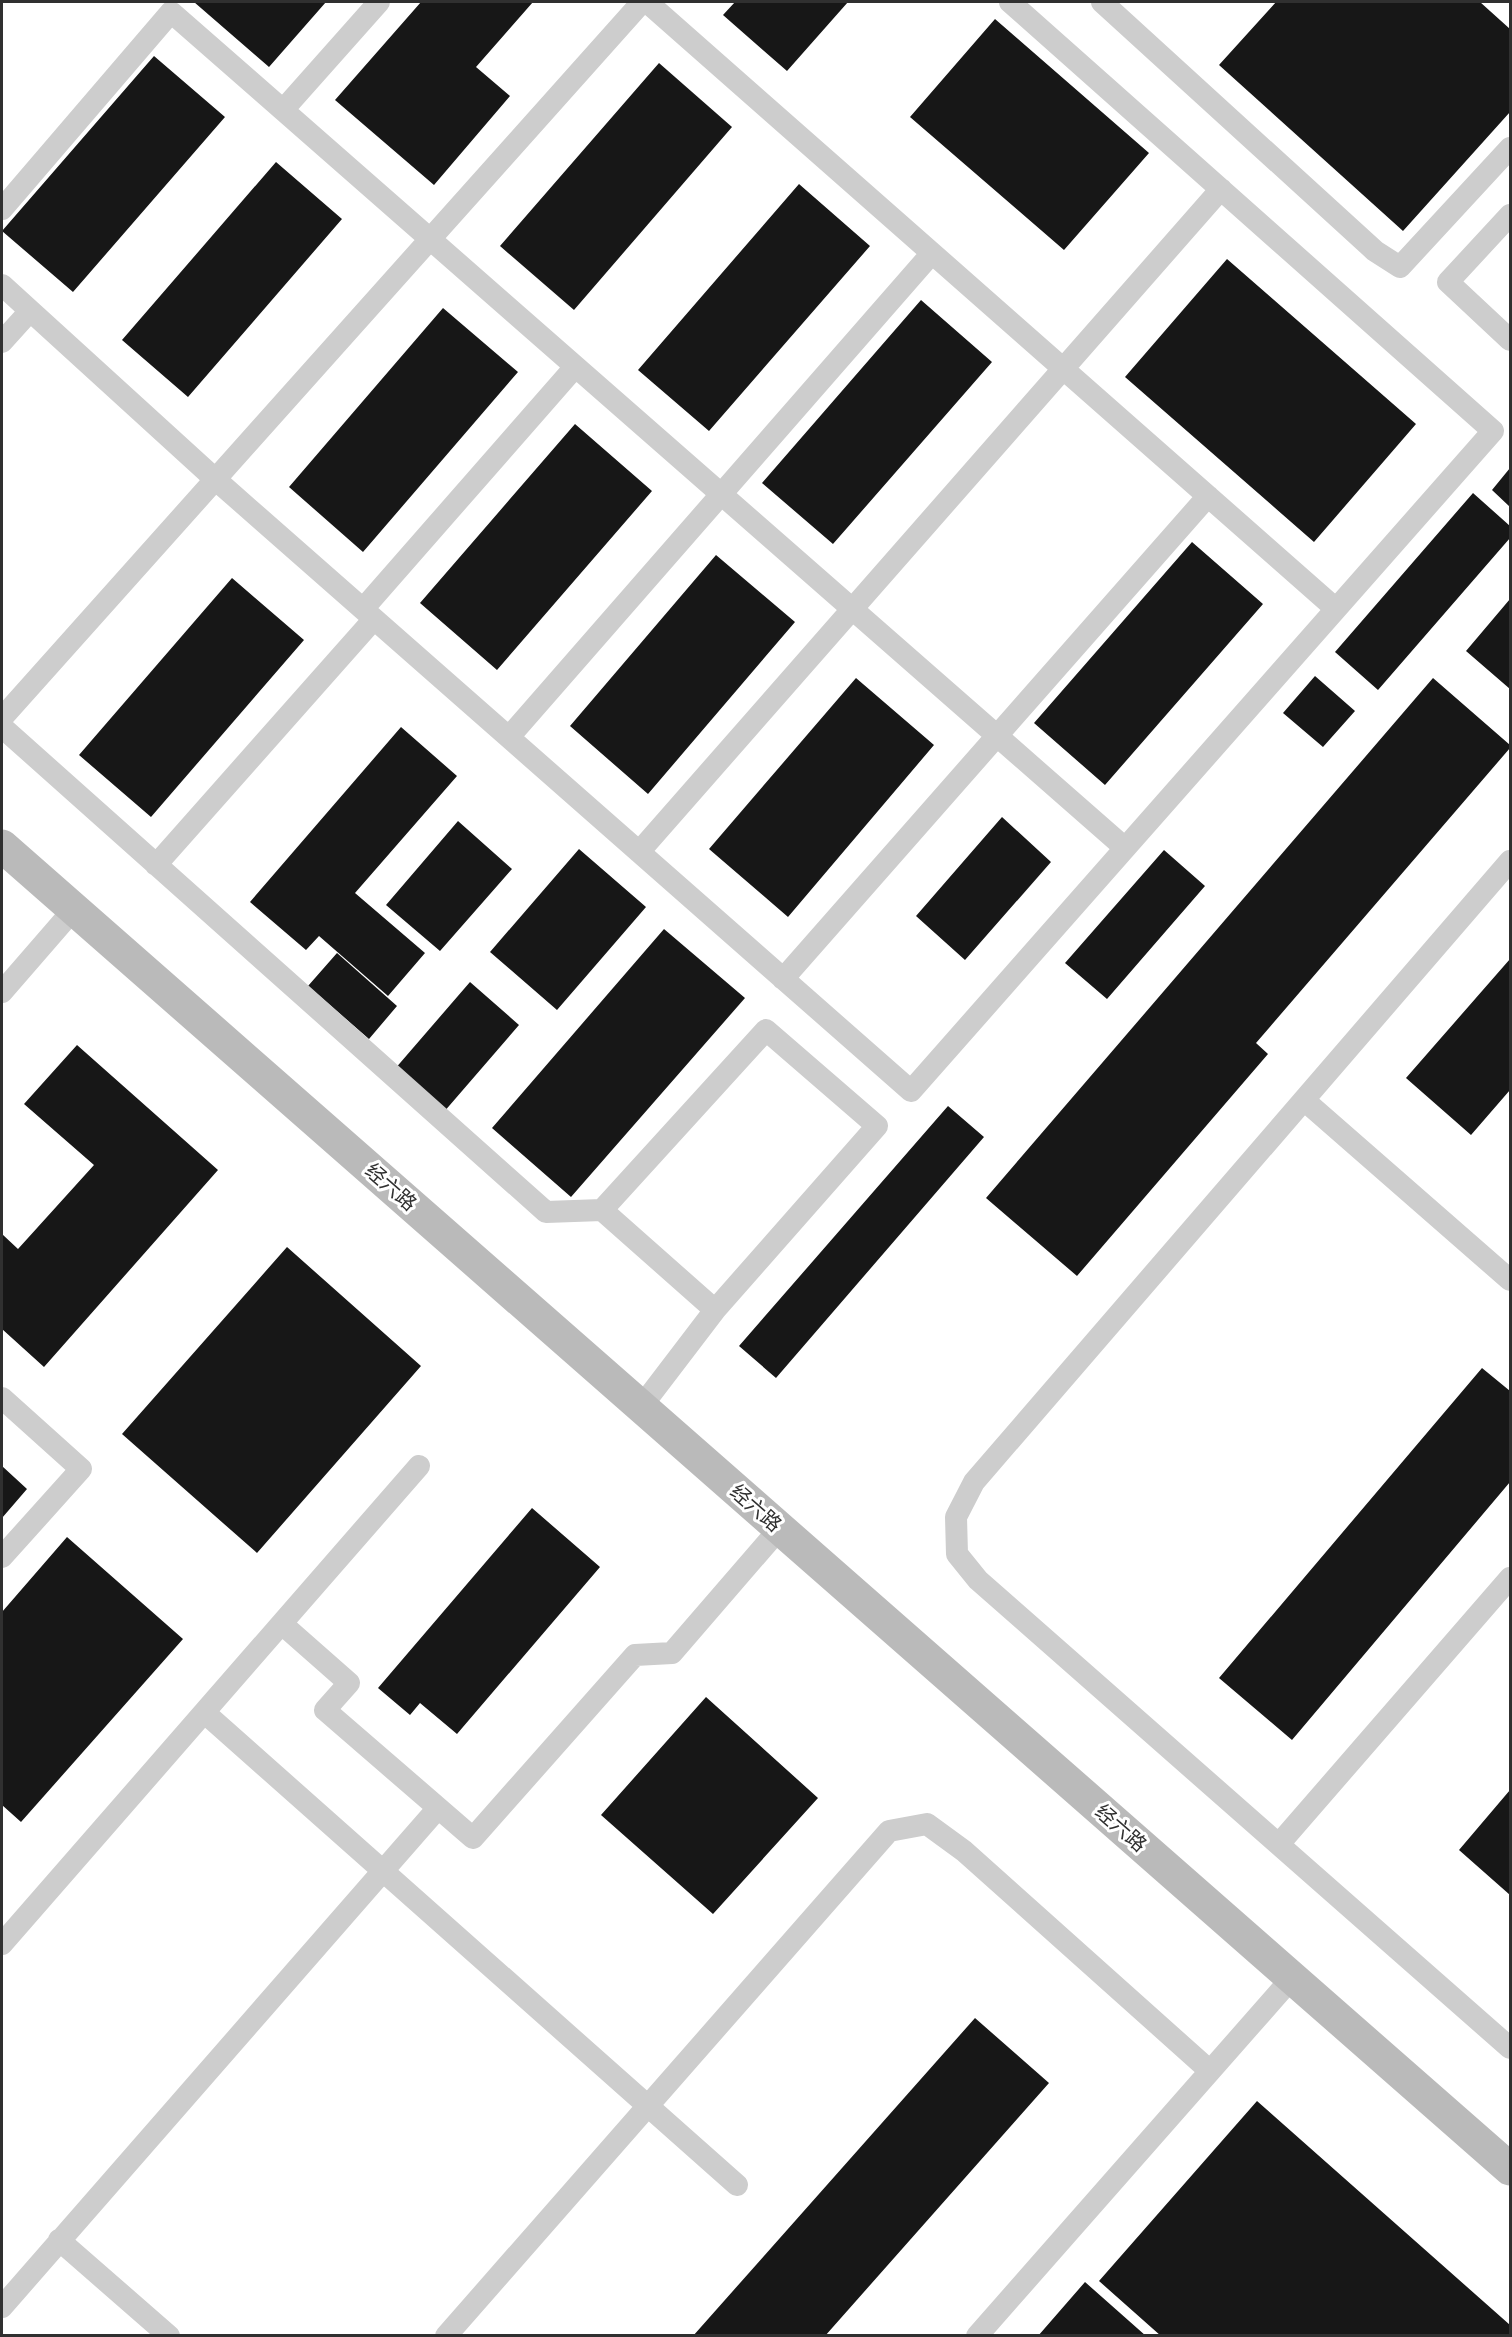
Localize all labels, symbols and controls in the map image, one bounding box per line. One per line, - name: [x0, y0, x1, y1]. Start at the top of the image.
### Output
- street label: 经六路: [360, 1158, 422, 1216]
- street label: 经六路: [725, 1479, 787, 1537]
- street label: 经六路: [1090, 1799, 1152, 1857]

